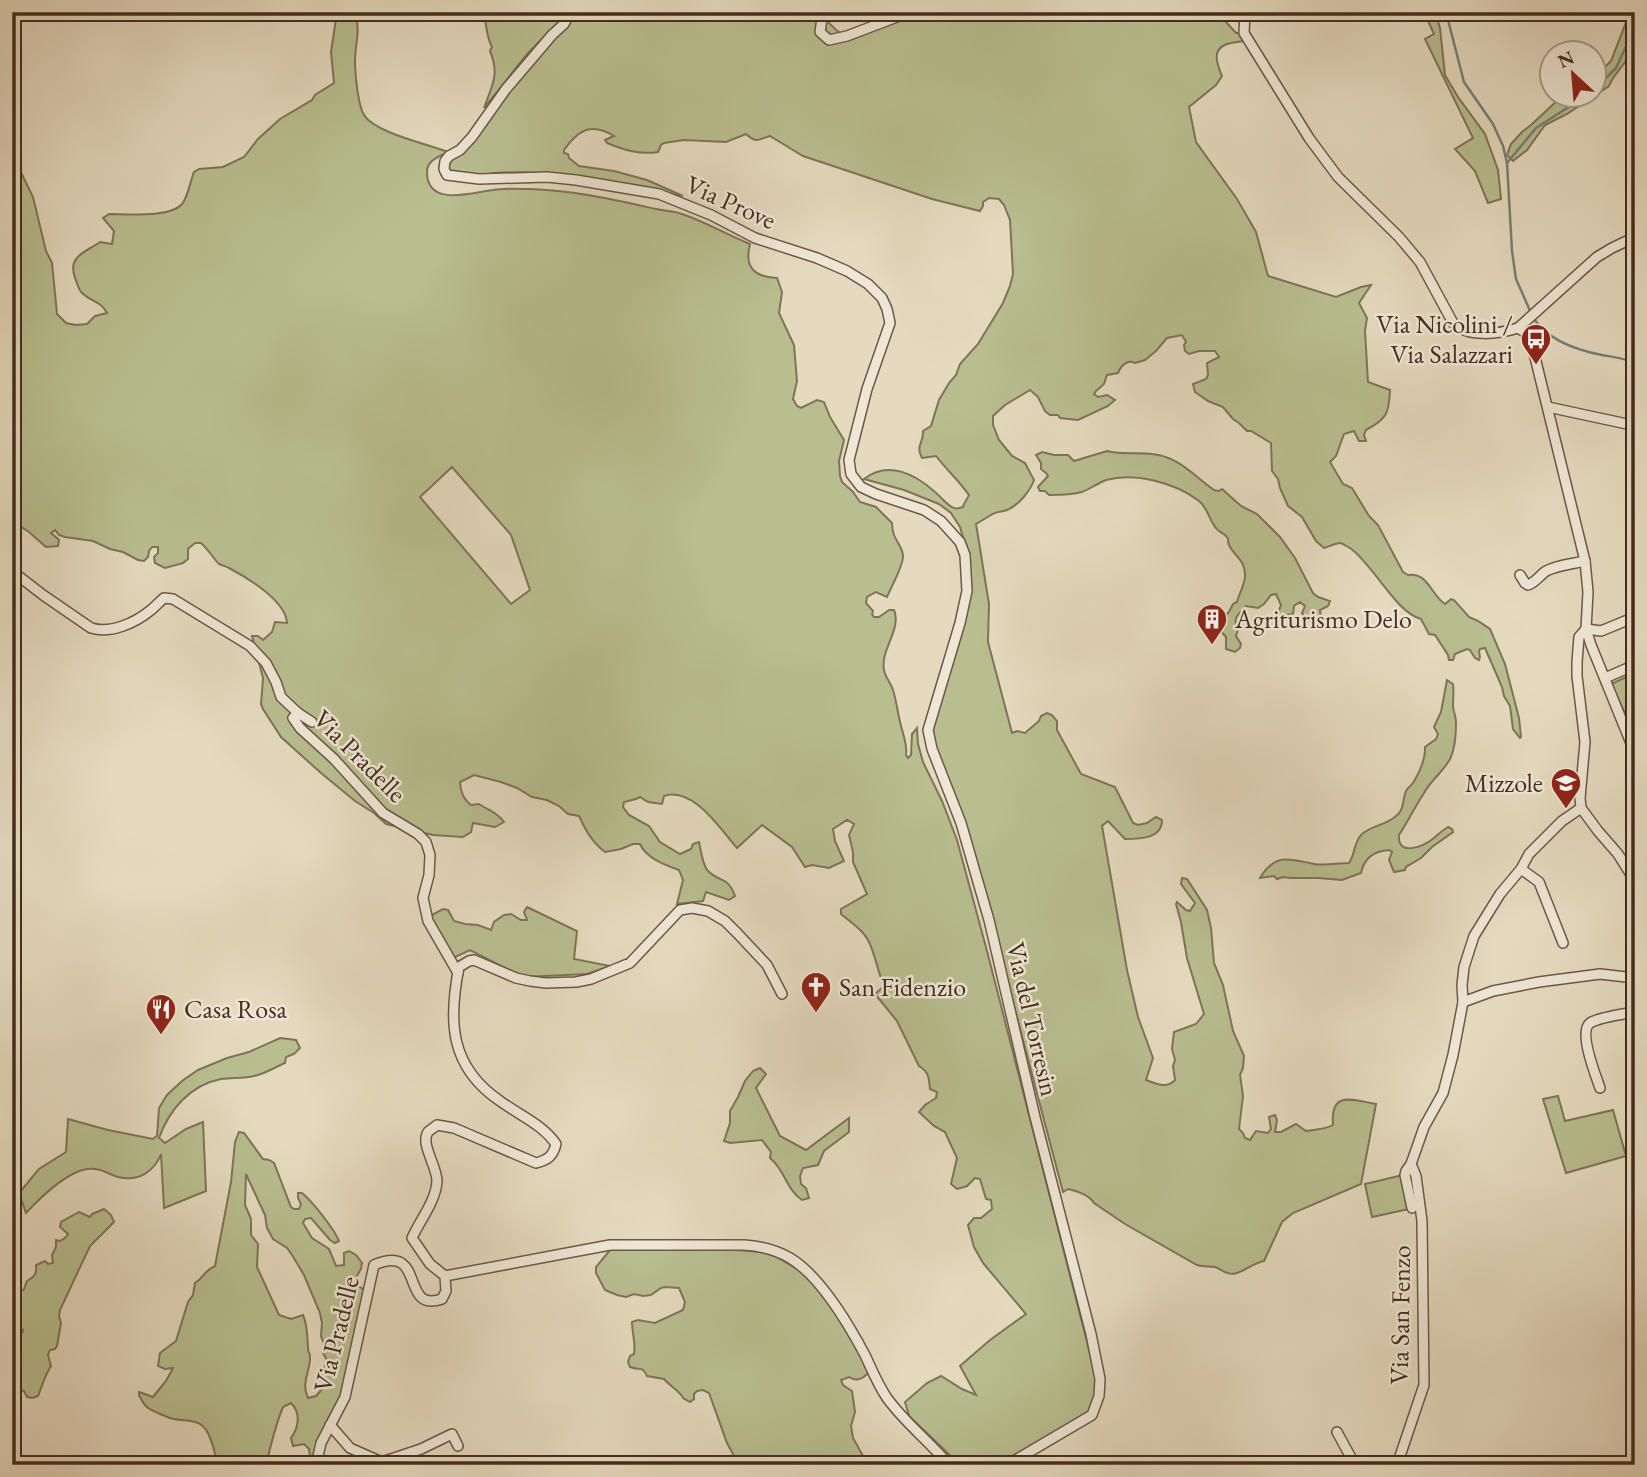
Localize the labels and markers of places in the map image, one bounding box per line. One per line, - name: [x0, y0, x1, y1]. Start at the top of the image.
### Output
- place label: Via Nicolini / Via Salazzari: [1376, 307, 1513, 371]
- bus stop icon: Via Nicolini / Via Salazzari: [1519, 322, 1553, 366]
- building icon: Agriturismo Delo: [1195, 602, 1229, 646]
- place label: Agriturismo Delo: [1234, 602, 1412, 636]
- place label: Mizzole: [1465, 766, 1543, 800]
- school or university icon: Mizzole: [1549, 766, 1583, 810]
- church icon: San Fidenzio: [799, 970, 833, 1014]
- place label: San Fidenzio: [839, 970, 966, 1004]
- restaurant icon: Casa Rosa: [144, 992, 178, 1036]
- place label: Casa Rosa: [184, 992, 288, 1026]

